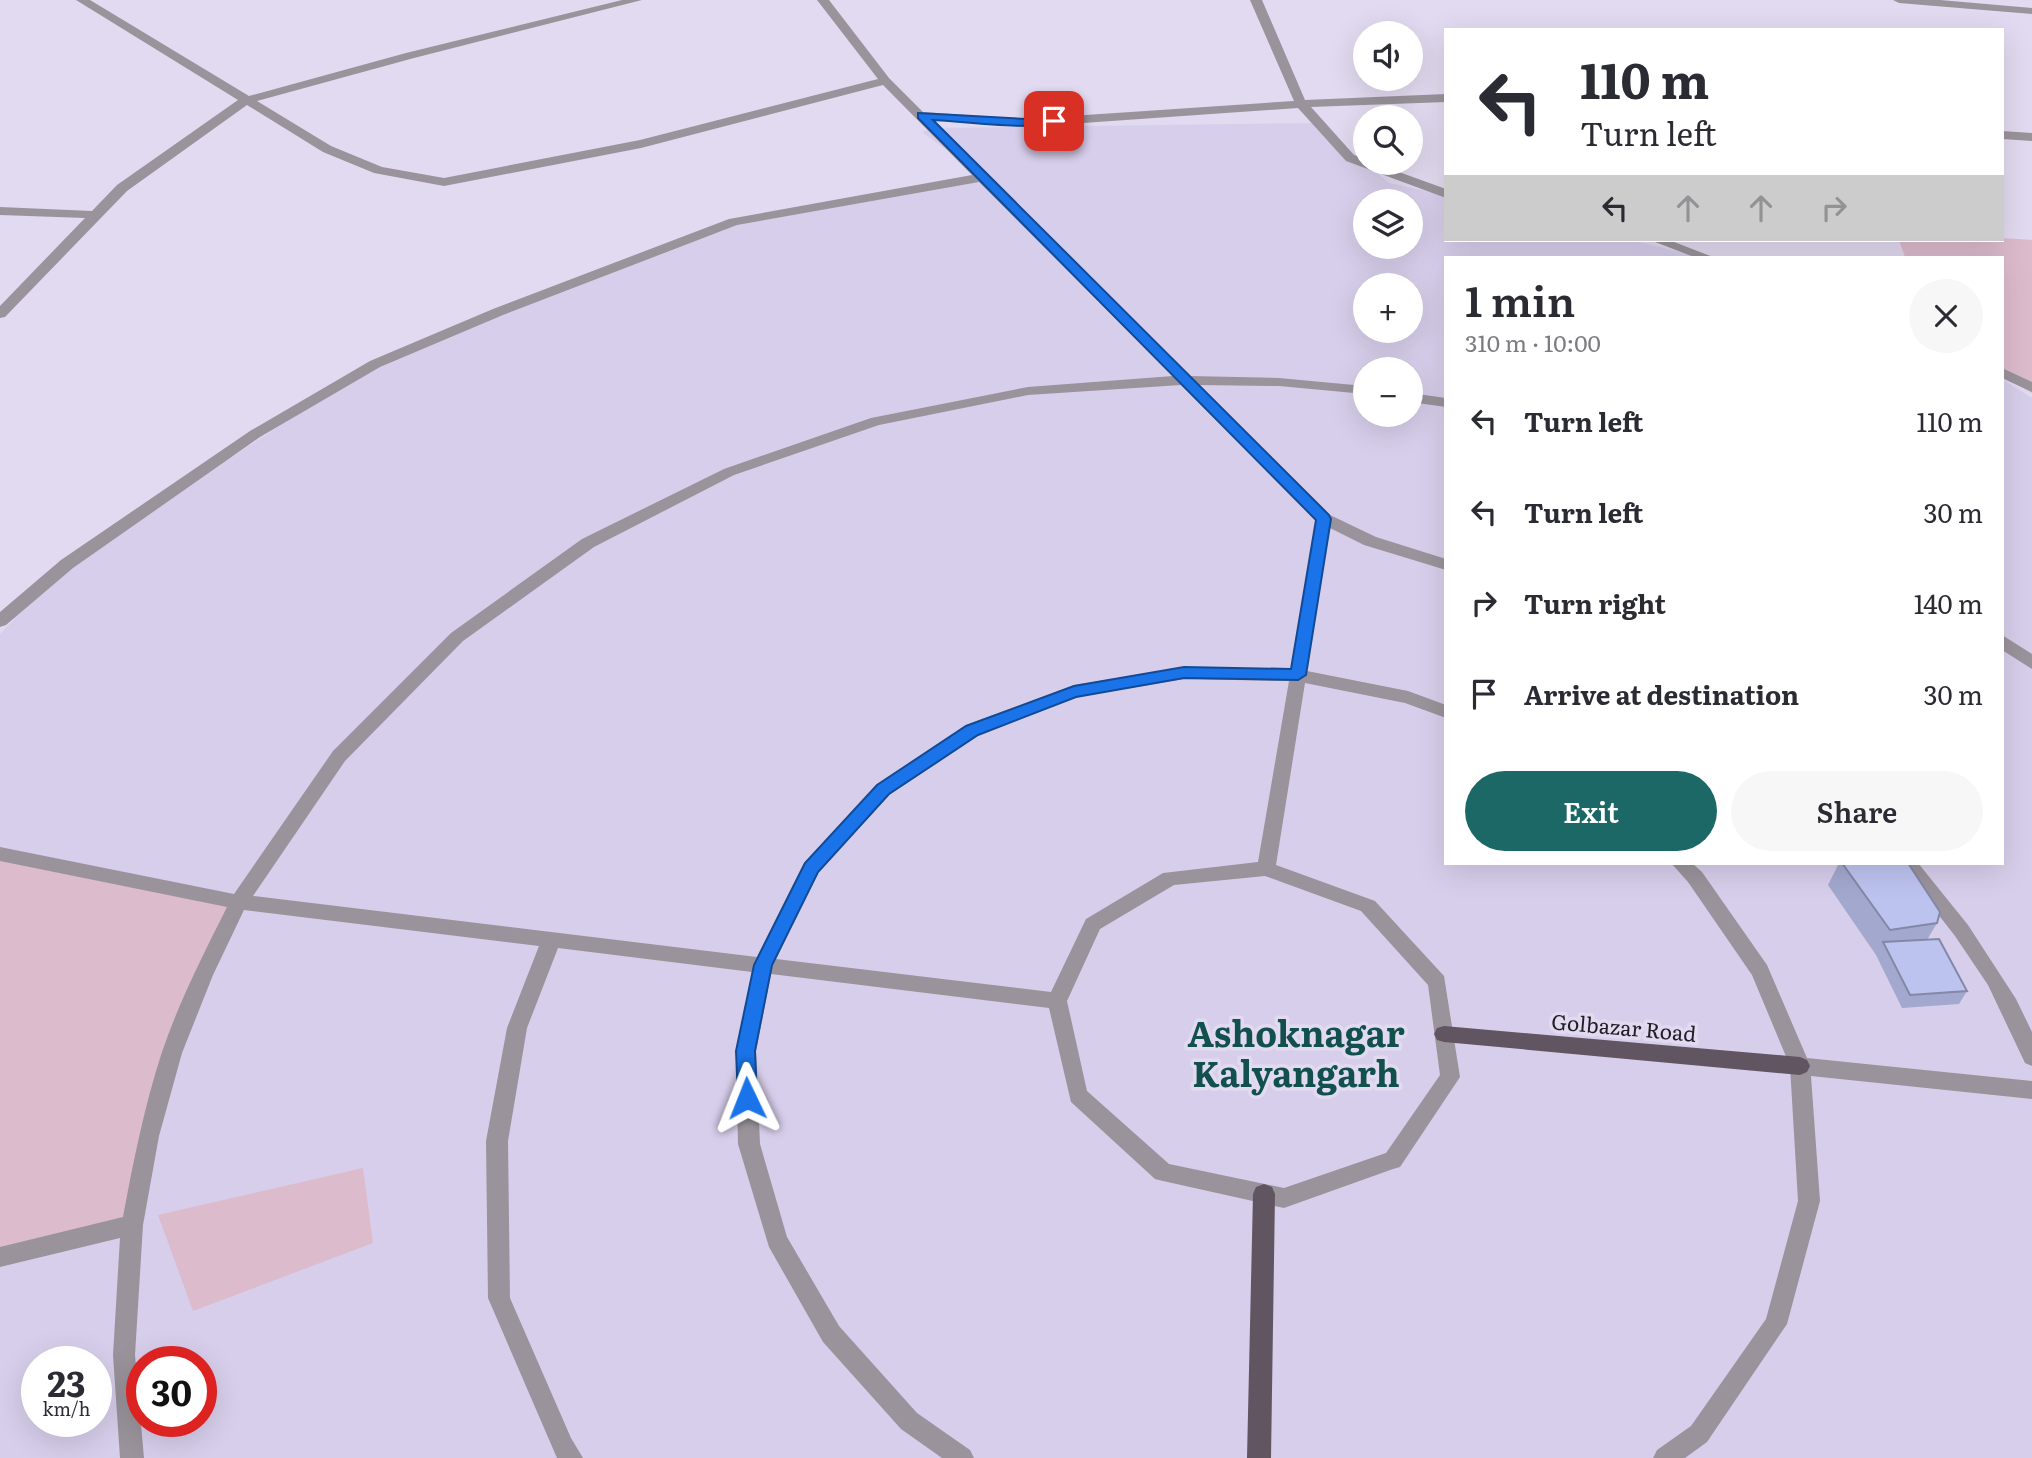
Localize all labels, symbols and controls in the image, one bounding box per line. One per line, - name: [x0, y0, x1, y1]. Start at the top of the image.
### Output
- map controls: [1353, 21, 1423, 427]
- button: sound: [1353, 21, 1423, 91]
- text: 110 m: [1580, 41, 1709, 114]
- icon: left: [1465, 56, 1556, 147]
- pin: [1024, 91, 1084, 151]
- icon: arrive: [1035, 102, 1073, 140]
- button: search: [1353, 105, 1423, 175]
- text: Turn left: [1580, 108, 1717, 156]
- button: layers: [1353, 189, 1423, 259]
- icon: left: [1596, 189, 1634, 227]
- icon: ahead: [1669, 189, 1707, 227]
- icon: ahead: [1742, 189, 1780, 227]
- icon: right: [1815, 189, 1853, 227]
- text: 1 min: [1465, 268, 1575, 330]
- button: +: [1353, 273, 1423, 343]
- button: close: [1909, 279, 1983, 353]
- text: 310 m · 10:00: [1465, 325, 1601, 359]
- button: −: [1353, 357, 1423, 427]
- text: Turn left: [1524, 401, 1643, 440]
- text: 110 m: [1916, 401, 1983, 440]
- icon: left: [1465, 402, 1503, 440]
- text: Turn left: [1524, 492, 1643, 531]
- text: 30 m: [1923, 492, 1983, 531]
- icon: left: [1465, 493, 1503, 531]
- text: Turn right: [1524, 583, 1666, 622]
- text: 140 m: [1914, 583, 1983, 622]
- icon: right: [1465, 584, 1503, 622]
- text: Arrive at destination: [1524, 674, 1799, 713]
- text: 30 m: [1923, 674, 1983, 713]
- icon: arrive: [1465, 675, 1503, 713]
- button: Exit: [1465, 771, 1717, 851]
- button: Share: [1731, 771, 1983, 851]
- street label: Golbazar Road: [1550, 1004, 1698, 1048]
- district label: Ashoknagar Kalyangarh: [1187, 1006, 1405, 1098]
- position arrow: [710, 1061, 784, 1135]
- speed limit sign: 30: [126, 1346, 217, 1437]
- text: 23: [47, 1356, 86, 1408]
- text: km/h: [43, 1395, 90, 1422]

